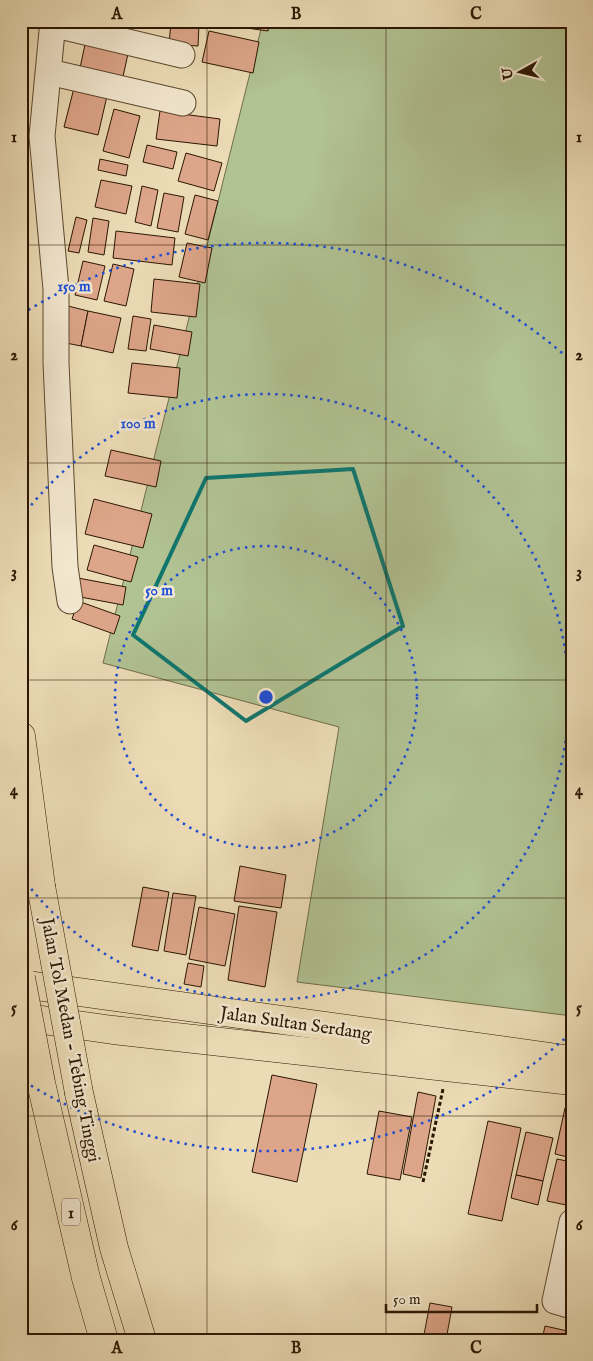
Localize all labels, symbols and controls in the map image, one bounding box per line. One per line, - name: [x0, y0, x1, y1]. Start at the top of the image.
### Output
- text: A: [111, 5, 124, 25]
- text: B: [291, 5, 302, 25]
- text: C: [470, 5, 482, 25]
- north arrow: [496, 48, 546, 98]
- text: U: [498, 65, 518, 82]
- text: 1: [11, 128, 17, 148]
- text: 1: [576, 128, 582, 148]
- text: 150 m: [57, 277, 91, 296]
- text: 2: [10, 346, 18, 366]
- text: 2: [575, 346, 583, 366]
- text: 100 m: [120, 414, 156, 433]
- text: 3: [11, 563, 17, 583]
- text: 3: [576, 563, 582, 583]
- text: 50 m: [145, 581, 173, 600]
- centre of rings: [257, 688, 275, 706]
- text: 4: [10, 781, 19, 801]
- text: 4: [575, 781, 584, 801]
- street label: Jalan Tol Medan - Tebing Tinggi: [34, 914, 105, 1165]
- text: 5: [11, 999, 17, 1019]
- text: 5: [576, 999, 582, 1019]
- street label: Jalan Sultan Serdang: [217, 1002, 373, 1047]
- road number: 1: [62, 1198, 80, 1226]
- text: 6: [11, 1216, 19, 1236]
- text: 6: [576, 1216, 584, 1236]
- scale bar: [386, 1281, 537, 1313]
- text: 50 m: [393, 1290, 421, 1309]
- text: A: [111, 1339, 124, 1359]
- text: B: [291, 1339, 302, 1359]
- text: C: [470, 1339, 482, 1359]

